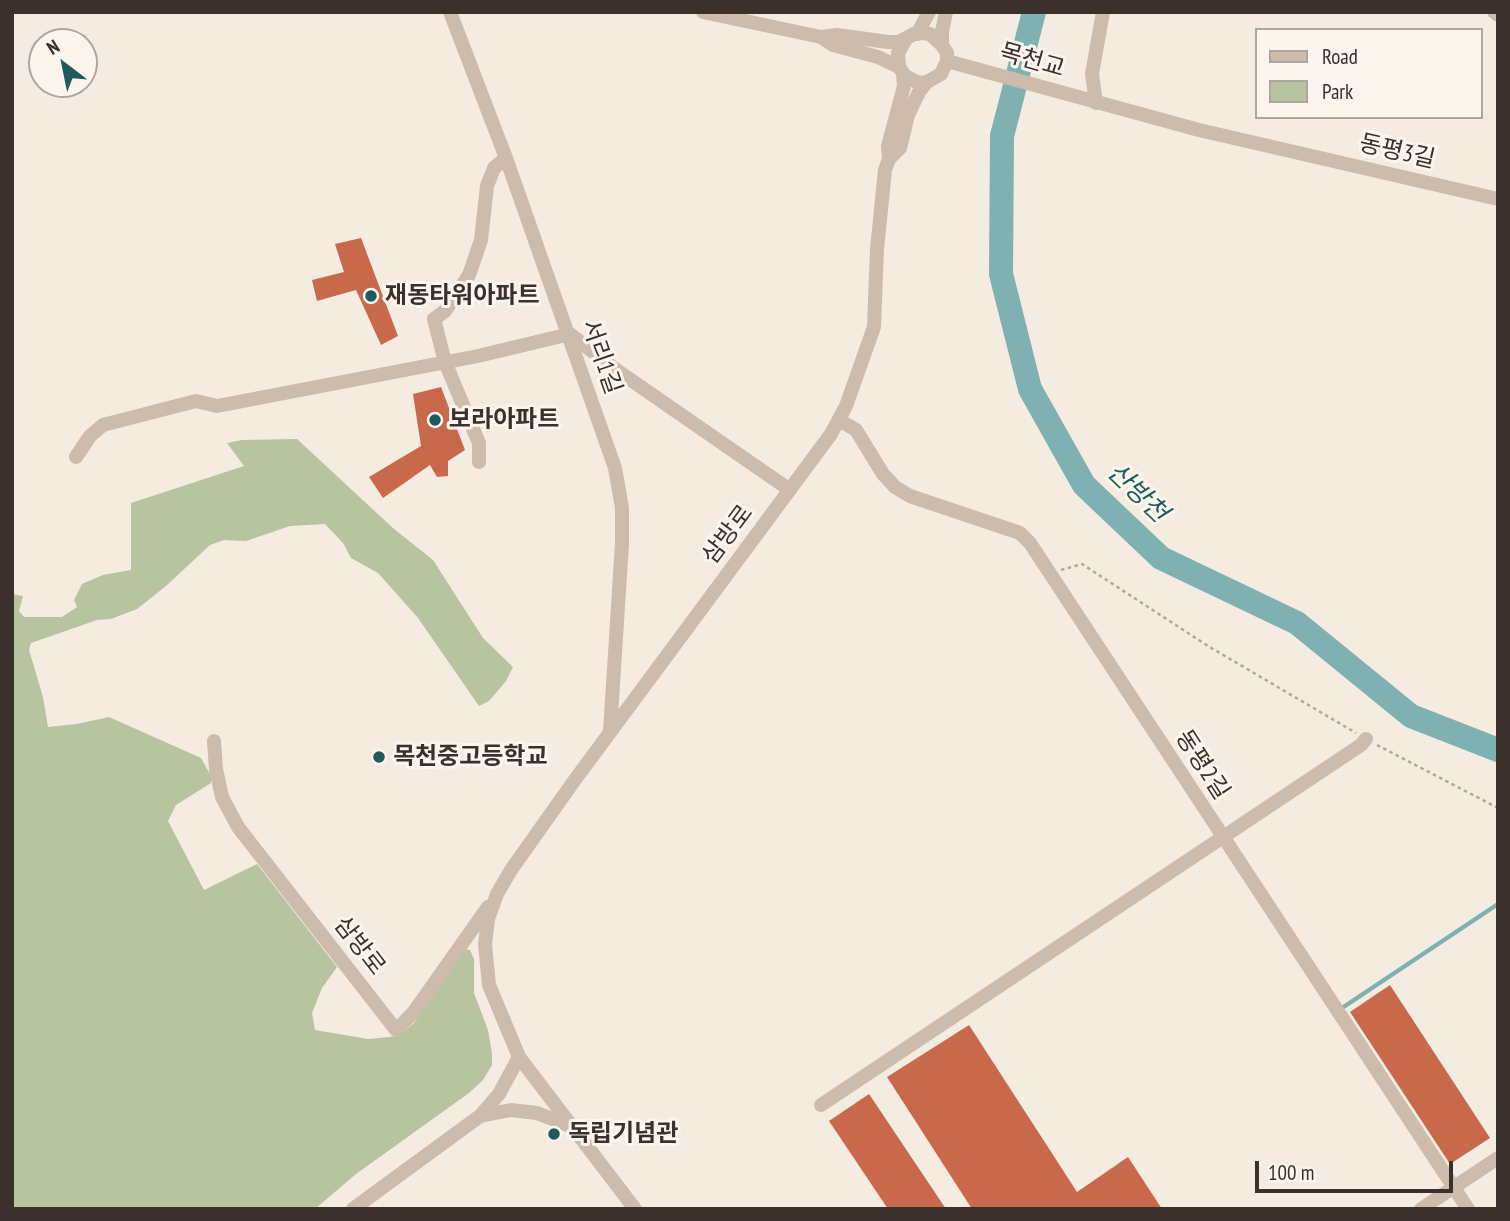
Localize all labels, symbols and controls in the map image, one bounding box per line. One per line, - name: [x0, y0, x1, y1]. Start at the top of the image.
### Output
- north arrow: [28, 28, 98, 98]
- legend: [1254, 28, 1482, 119]
- text: N: [42, 34, 64, 60]
- street label: 목천교: [996, 38, 1068, 84]
- text: Road: [1322, 43, 1358, 70]
- text: Park: [1322, 78, 1353, 105]
- street label: 동평3길: [1356, 129, 1438, 175]
- place label: 재동타워아파트: [385, 282, 540, 310]
- marker: 재동타워아파트: [363, 288, 379, 304]
- street label: 서리1길: [575, 316, 627, 398]
- place label: 보라아파트: [449, 406, 559, 434]
- marker: 보라아파트: [427, 412, 443, 428]
- water label: 산방천: [1100, 457, 1174, 529]
- street label: 삼방로: [697, 500, 759, 570]
- street label: 동평2길: [1169, 725, 1235, 805]
- place label: 목천중고등학교: [393, 743, 548, 771]
- marker: 목천중고등학교: [371, 749, 387, 765]
- street label: 삼방로: [327, 911, 391, 981]
- place label: 독립기념관: [568, 1120, 678, 1148]
- marker: 독립기념관: [546, 1126, 562, 1142]
- scale bar: [1258, 1148, 1456, 1192]
- text: 100 m: [1268, 1159, 1314, 1186]

